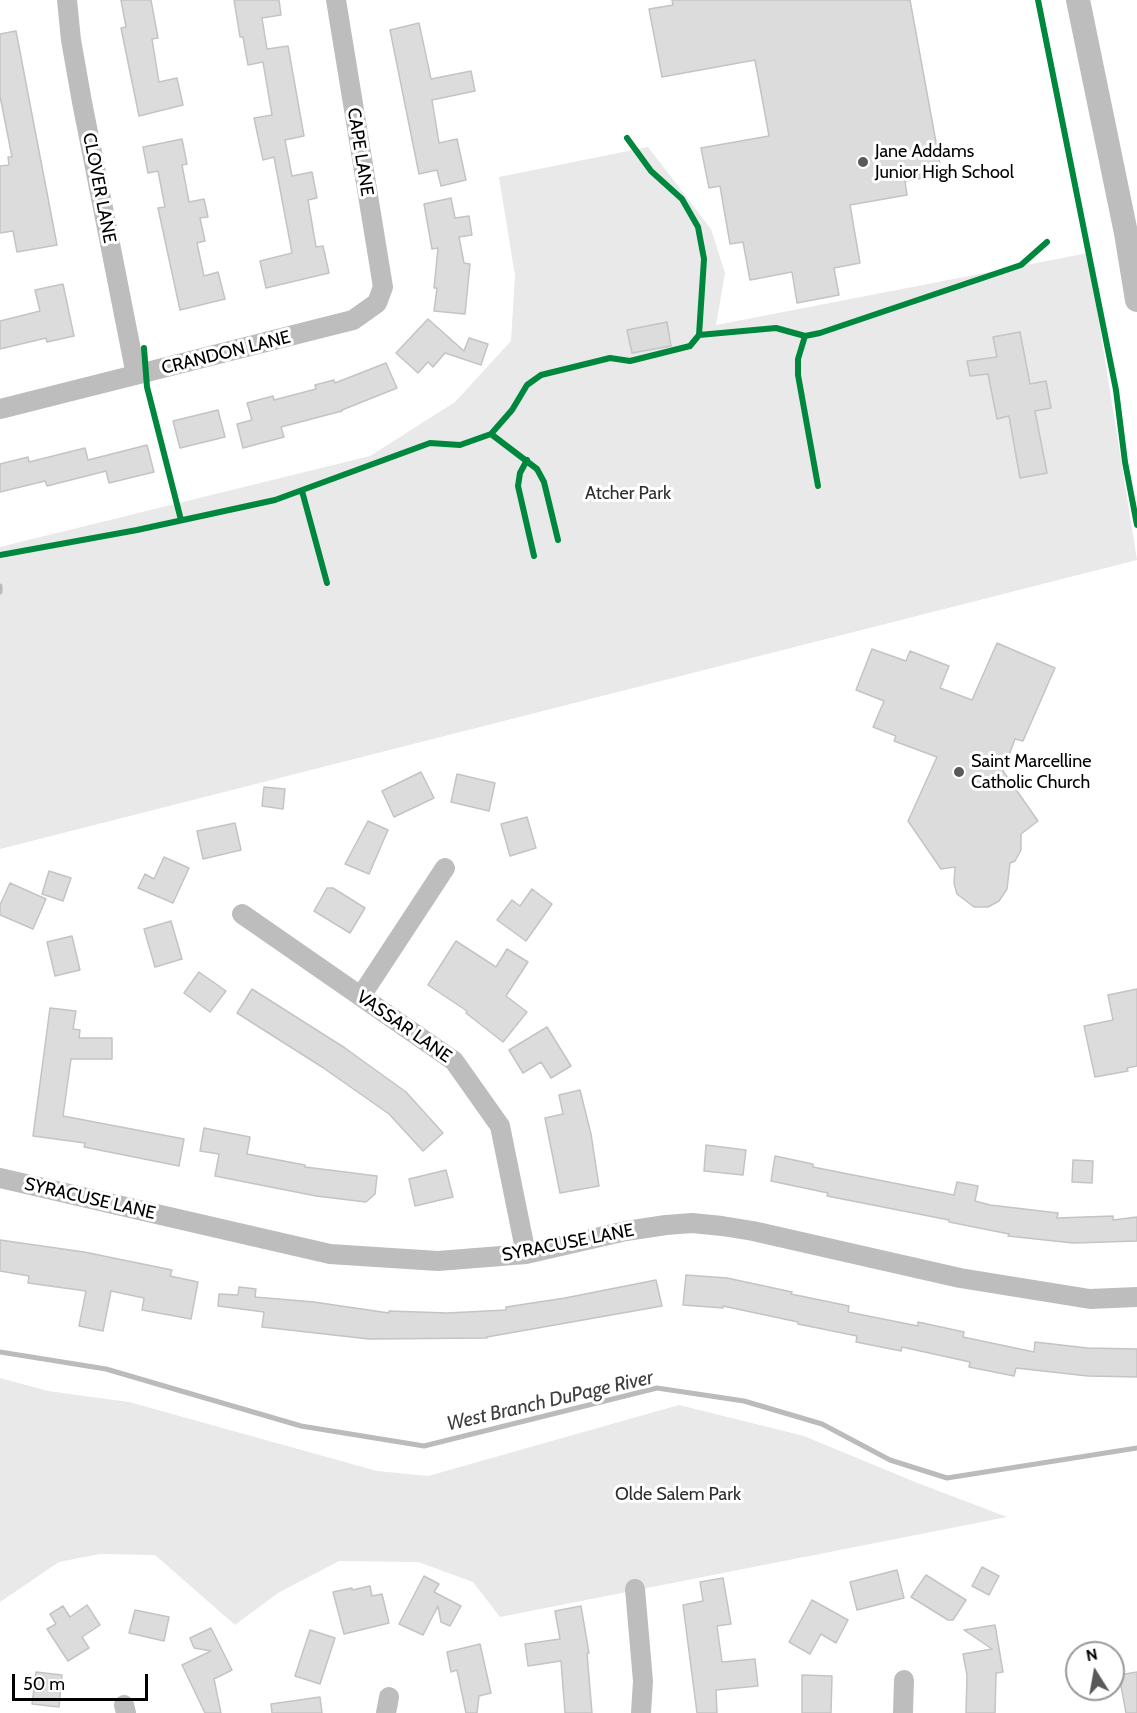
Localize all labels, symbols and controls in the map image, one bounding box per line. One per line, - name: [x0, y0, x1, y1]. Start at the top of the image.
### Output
- street label: CAPE LANE: [342, 106, 378, 198]
- street label: CLOVER LANE: [78, 131, 120, 245]
- place label: Jane Addams Junior High School: [875, 141, 1014, 184]
- marker: Jane Addams Junior High School: [856, 155, 870, 169]
- street label: CRANDON LANE: [159, 327, 293, 379]
- park label: Atcher Park: [585, 483, 671, 505]
- place label: Saint Marcelline Catholic Church: [971, 751, 1091, 794]
- marker: Saint Marcelline Catholic Church: [952, 765, 966, 779]
- street label: VASSAR LANE: [352, 986, 456, 1068]
- street label: SYRACUSE LANE: [22, 1173, 158, 1225]
- street label: SYRACUSE LANE: [500, 1220, 636, 1266]
- water label: West Branch DuPage River: [444, 1366, 656, 1436]
- park label: Olde Salem Park: [615, 1484, 741, 1506]
- north arrow: [1065, 1641, 1125, 1701]
- text: N: [1084, 1644, 1099, 1665]
- scale bar: [15, 1662, 152, 1700]
- text: 50 m: [23, 1673, 65, 1695]

